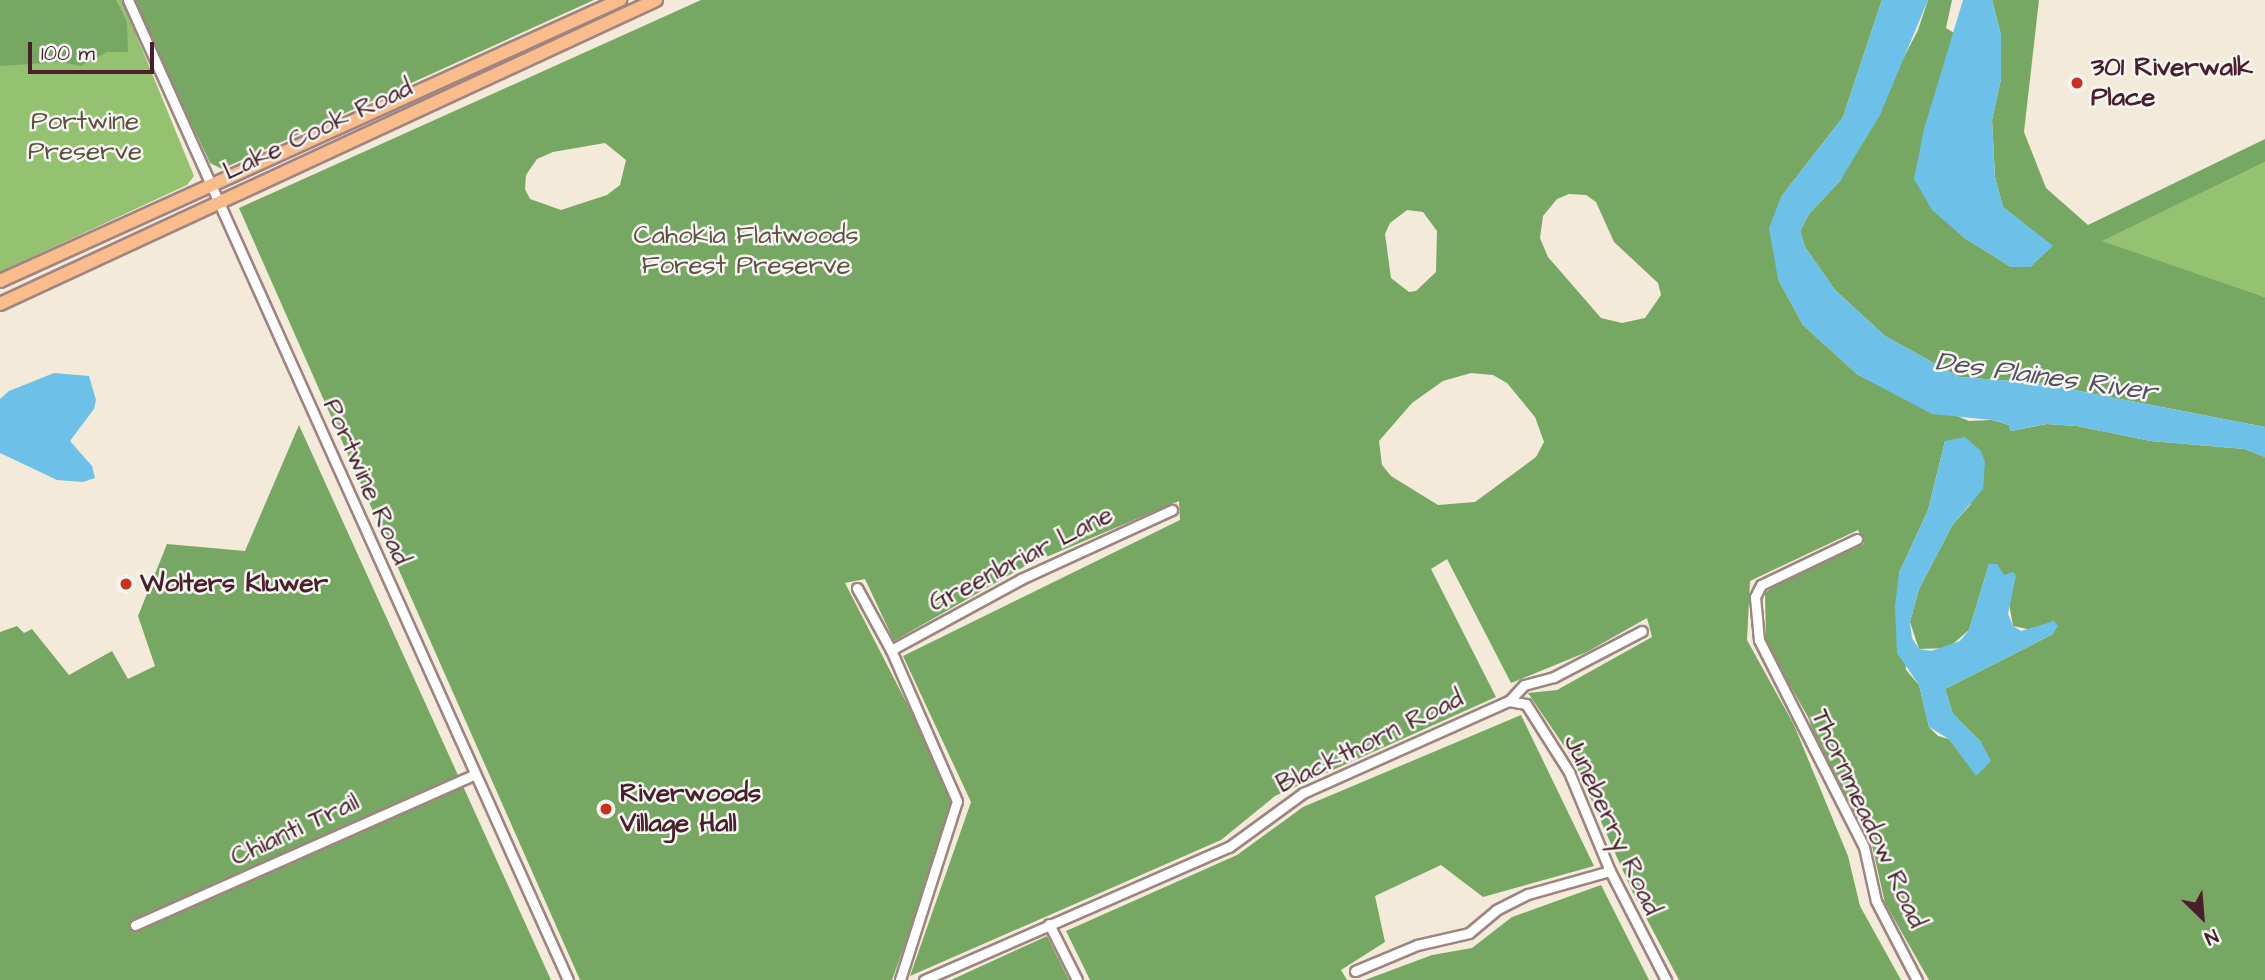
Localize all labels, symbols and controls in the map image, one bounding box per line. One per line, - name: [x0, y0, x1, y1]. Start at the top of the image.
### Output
- scale bar: [32, 28, 158, 72]
- text: 100 m: [41, 39, 95, 68]
- place label: 301 Riverwalk Place: [2091, 52, 2253, 114]
- street label: Lake Cook Road: [218, 72, 418, 188]
- marker: 301 Riverwalk Place: [2069, 75, 2085, 91]
- park label: Portwine Preserve: [28, 106, 142, 168]
- park label: Cahokia Flatwoods Forest Preserve: [633, 220, 859, 282]
- water label: Des Plaines River: [1933, 345, 2159, 409]
- street label: Portwine Road: [316, 394, 416, 570]
- street label: Greenbriar Lane: [924, 499, 1118, 619]
- place label: Wolters Kluwer: [140, 568, 328, 600]
- marker: Wolters Kluwer: [118, 576, 134, 592]
- street label: Blackthorn Road: [1272, 683, 1468, 801]
- street label: Thornmeadow Road: [1804, 705, 1932, 933]
- street label: Juneberry Road: [1556, 730, 1668, 920]
- place label: Riverwoods Village Hall: [620, 778, 761, 840]
- street label: Chianti Trail: [226, 787, 364, 873]
- marker: Riverwoods Village Hall: [598, 801, 614, 817]
- north arrow: [2167, 882, 2237, 952]
- text: N: [2200, 922, 2222, 951]

